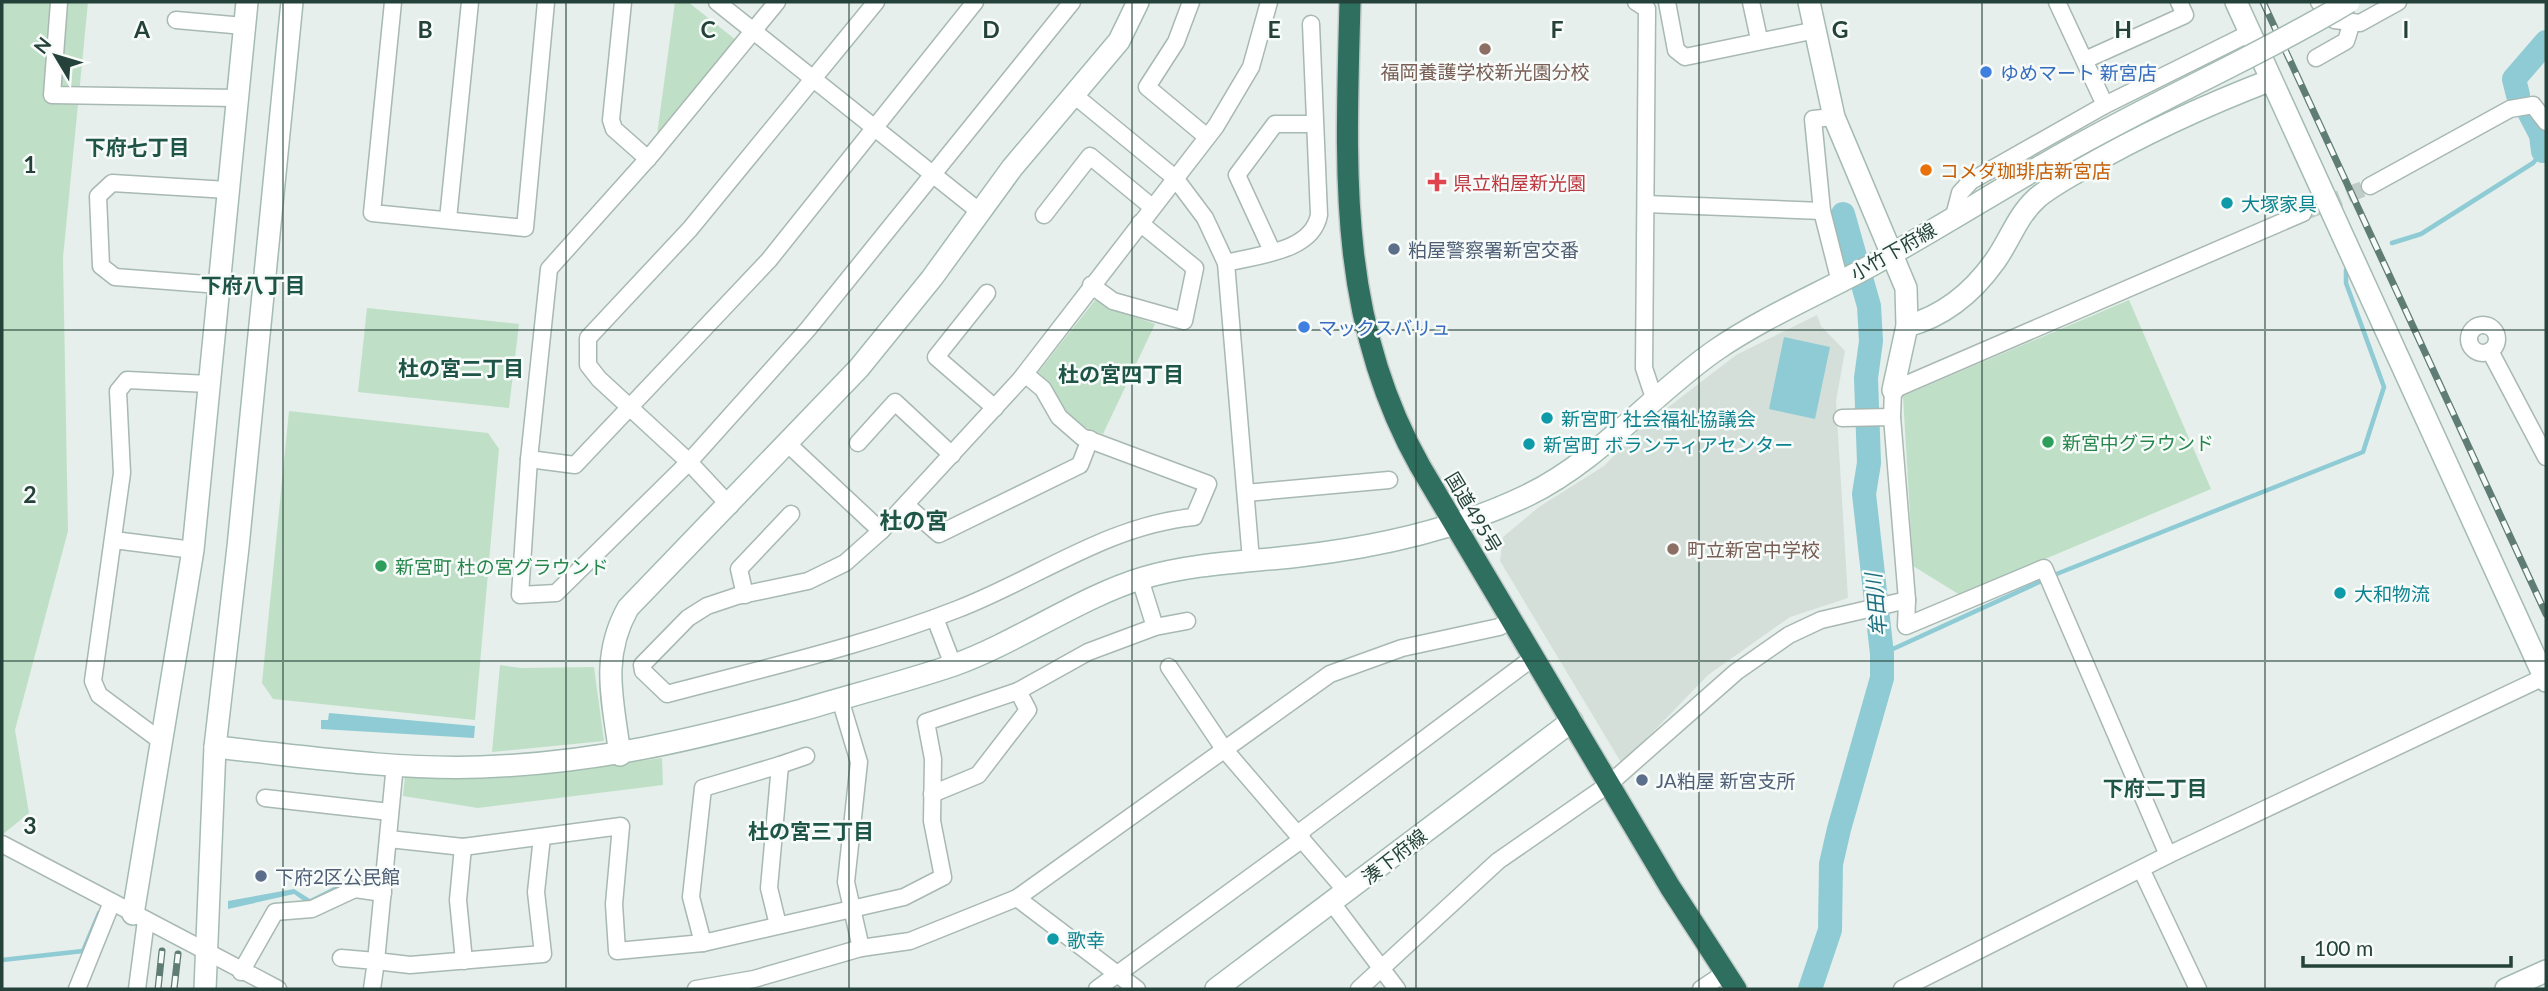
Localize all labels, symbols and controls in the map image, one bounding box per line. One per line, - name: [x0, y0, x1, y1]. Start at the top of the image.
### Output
- text: A: [133, 15, 151, 43]
- text: B: [417, 15, 433, 43]
- text: C: [700, 15, 716, 43]
- text: D: [982, 15, 1000, 43]
- text: E: [1267, 15, 1281, 43]
- text: F: [1550, 15, 1564, 43]
- text: G: [1832, 15, 1848, 43]
- text: H: [2114, 15, 2132, 43]
- text: I: [2403, 15, 2409, 43]
- north arrow: [21, 21, 91, 91]
- text: N: [29, 32, 56, 58]
- marker: 福岡養護学校新光園分校: [1477, 41, 1493, 57]
- place label: 福岡養護学校新光園分校: [1380, 60, 1590, 83]
- place label: ゆめマート 新宮店: [2000, 61, 2157, 84]
- marker: ゆめマート 新宮店: [1978, 64, 1994, 80]
- district label: 下府七丁目: [85, 134, 190, 159]
- text: 1: [23, 150, 37, 178]
- place label: コメダ珈琲店新宮店: [1940, 159, 2111, 182]
- marker: コメダ珈琲店新宮店: [1918, 162, 1934, 178]
- place label: 県立粕屋新光園: [1453, 171, 1586, 194]
- marker: 県立粕屋新光園: [1427, 172, 1447, 192]
- place label: 大塚家具: [2241, 192, 2317, 215]
- marker: 大塚家具: [2219, 195, 2235, 211]
- street label: 小竹下府線: [1846, 217, 1940, 285]
- place label: 粕屋警察署新宮交番: [1408, 238, 1579, 261]
- marker: 粕屋警察署新宮交番: [1386, 241, 1402, 257]
- district label: 下府八丁目: [201, 272, 306, 297]
- place label: マックスバリュ: [1318, 316, 1450, 339]
- marker: マックスバリュ: [1296, 319, 1312, 335]
- district label: 杜の宮二丁目: [398, 355, 524, 380]
- district label: 杜の宮四丁目: [1058, 361, 1184, 386]
- place label: 新宮町 社会福祉協議会: [1561, 407, 1756, 430]
- marker: 新宮町 社会福祉協議会: [1539, 410, 1555, 426]
- place label: 新宮中グラウンド: [2062, 431, 2214, 454]
- place label: 新宮町 ボランティアセンター: [1543, 433, 1793, 456]
- marker: 新宮中グラウンド: [2040, 434, 2056, 450]
- marker: 新宮町 ボランティアセンター: [1521, 436, 1537, 452]
- street label: 国道495号: [1441, 467, 1507, 557]
- text: 2: [23, 480, 37, 508]
- district label: 杜の宮: [880, 506, 949, 534]
- place label: 町立新宮中学校: [1687, 538, 1820, 561]
- marker: 町立新宮中学校: [1665, 541, 1681, 557]
- place label: 新宮町 杜の宮グラウンド: [395, 555, 609, 578]
- marker: 新宮町 杜の宮グラウンド: [373, 558, 389, 574]
- water label: 牟田川: [1860, 571, 1890, 637]
- place label: 大和物流: [2354, 582, 2430, 605]
- marker: 大和物流: [2332, 585, 2348, 601]
- place label: JA粕屋 新宮支所: [1656, 769, 1796, 792]
- marker: JA粕屋 新宮支所: [1634, 772, 1650, 788]
- district label: 下府二丁目: [2103, 775, 2208, 800]
- text: 3: [23, 811, 37, 839]
- district label: 杜の宮三丁目: [748, 818, 874, 843]
- street label: 湊下府線: [1357, 824, 1431, 888]
- place label: 下府2区公民館: [275, 865, 400, 888]
- marker: 下府2区公民館: [253, 868, 269, 884]
- scale bar: [2303, 925, 2511, 969]
- place label: 歌幸: [1067, 928, 1105, 951]
- marker: 歌幸: [1045, 931, 1061, 947]
- text: 100 m: [2314, 935, 2373, 960]

